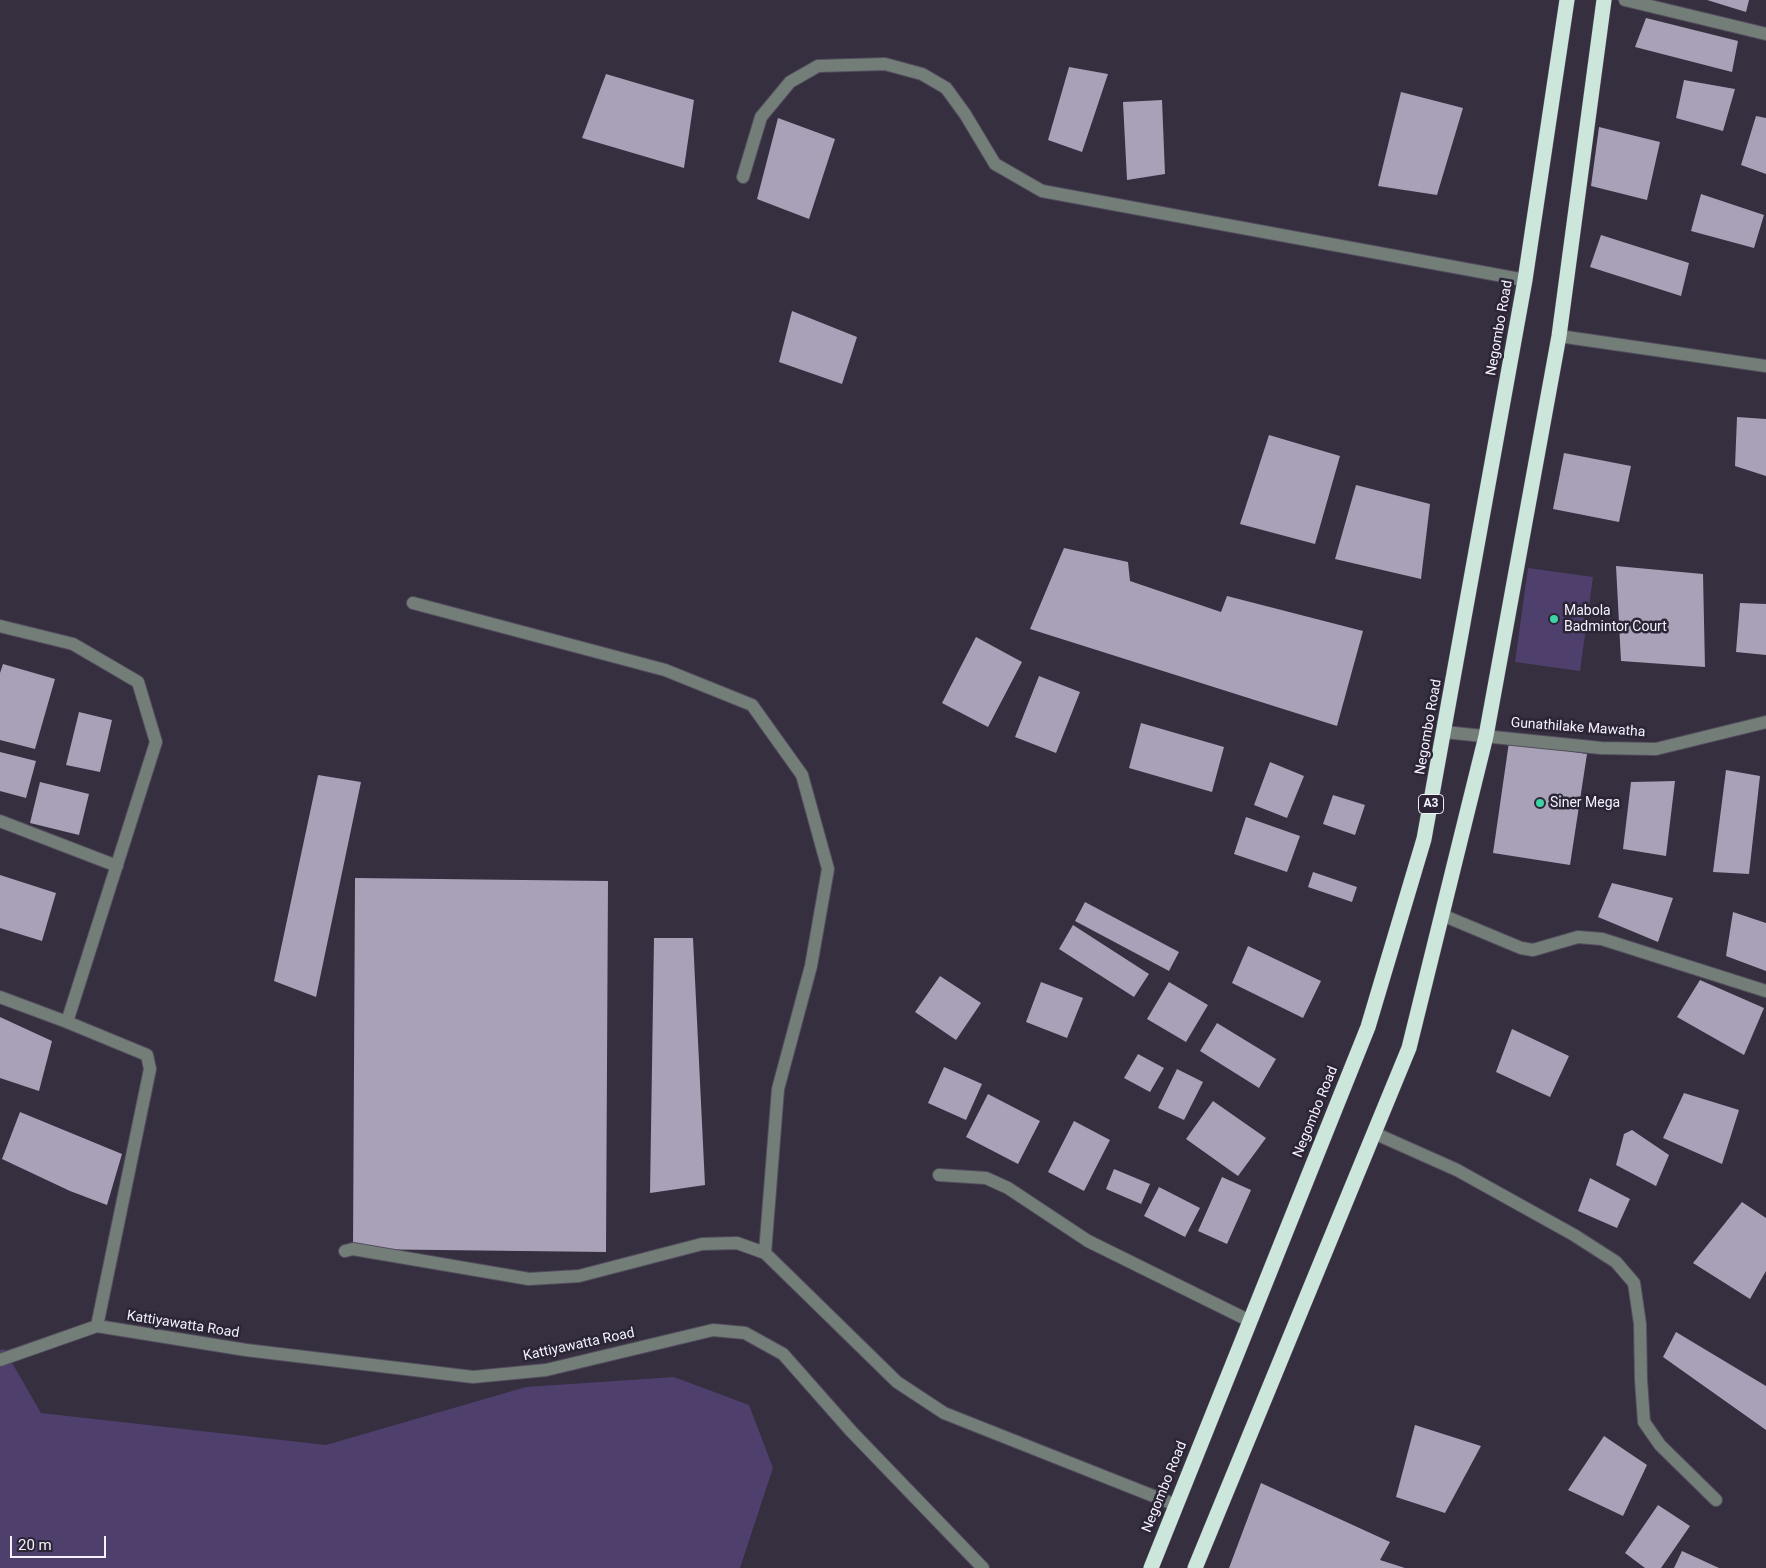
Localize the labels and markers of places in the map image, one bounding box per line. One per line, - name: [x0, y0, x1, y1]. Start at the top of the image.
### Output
- place label: Mabola Badmintor Court: [1564, 603, 1667, 636]
- marker: Mabola Badmintor Court: [1548, 613, 1560, 625]
- place label: Siner Mega: [1550, 795, 1620, 811]
- marker: Siner Mega: [1534, 797, 1546, 809]

